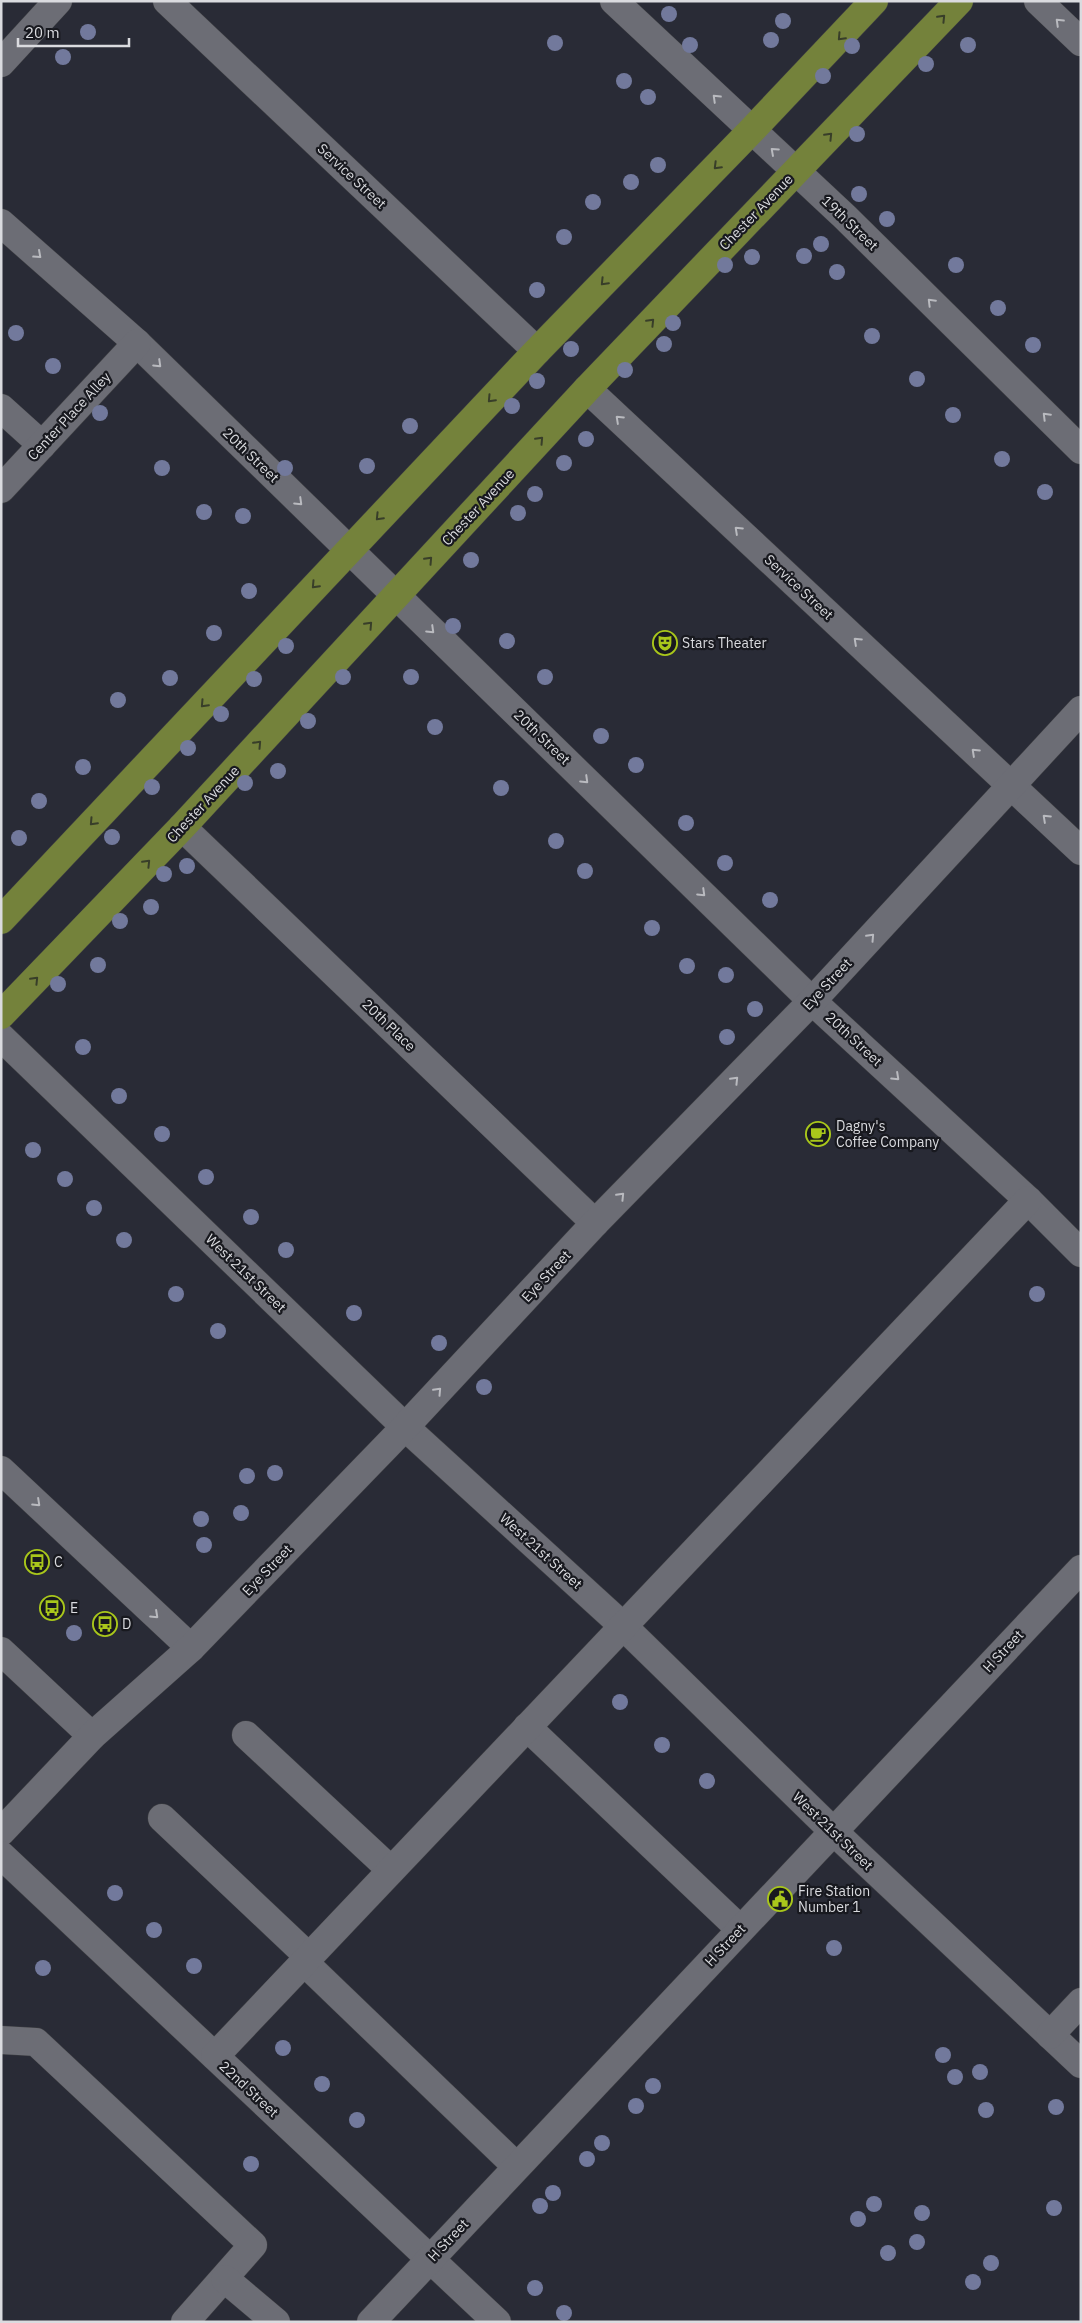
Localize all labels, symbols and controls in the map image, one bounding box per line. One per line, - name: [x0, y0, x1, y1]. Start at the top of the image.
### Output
- scale bar: [18, 15, 129, 47]
- one-way arrow: [936, 15, 945, 24]
- one-way arrow: [1056, 19, 1065, 28]
- text: 20 m: [25, 23, 60, 42]
- one-way arrow: [838, 31, 847, 40]
- one-way arrow: [713, 95, 722, 104]
- one-way arrow: [824, 132, 833, 141]
- street label: Service Street: [314, 139, 390, 213]
- one-way arrow: [770, 148, 779, 157]
- one-way arrow: [714, 160, 723, 169]
- street label: Chester Avenue: [715, 170, 797, 254]
- street label: 19th Street: [818, 192, 882, 254]
- one-way arrow: [32, 249, 41, 258]
- one-way arrow: [601, 277, 610, 286]
- one-way arrow: [927, 299, 936, 308]
- one-way arrow: [645, 319, 654, 328]
- one-way arrow: [153, 358, 162, 367]
- street label: Center Place Alley: [23, 368, 115, 464]
- one-way arrow: [488, 394, 497, 403]
- one-way arrow: [1043, 413, 1052, 422]
- one-way arrow: [616, 416, 625, 425]
- street label: 20th Street: [219, 424, 283, 486]
- one-way arrow: [534, 437, 543, 446]
- street label: Chester Avenue: [438, 465, 518, 549]
- one-way arrow: [294, 496, 303, 505]
- one-way arrow: [376, 512, 385, 521]
- one-way arrow: [735, 527, 744, 536]
- street label: Service Street: [761, 550, 837, 624]
- one-way arrow: [423, 556, 432, 565]
- one-way arrow: [312, 580, 321, 589]
- one-way arrow: [363, 622, 372, 631]
- one-way arrow: [426, 624, 435, 633]
- theatre icon: Stars Theater: [652, 630, 678, 656]
- place label: Stars Theater: [682, 634, 767, 652]
- one-way arrow: [853, 638, 862, 647]
- one-way arrow: [201, 698, 210, 707]
- street label: 20th Street: [510, 706, 574, 768]
- one-way arrow: [252, 741, 261, 750]
- one-way arrow: [972, 749, 981, 758]
- street label: Chester Avenue: [163, 762, 243, 846]
- one-way arrow: [580, 774, 589, 783]
- one-way arrow: [1043, 815, 1052, 824]
- one-way arrow: [90, 817, 99, 826]
- one-way arrow: [141, 859, 150, 868]
- one-way arrow: [696, 887, 705, 896]
- one-way arrow: [865, 934, 874, 943]
- street label: Eye Street: [798, 954, 856, 1014]
- one-way arrow: [29, 977, 38, 986]
- street label: 20th Place: [359, 995, 420, 1055]
- street label: 20th Street: [822, 1008, 886, 1070]
- one-way arrow: [890, 1071, 899, 1080]
- one-way arrow: [729, 1077, 738, 1086]
- place label: Dagny's Coffee Company: [836, 1117, 939, 1151]
- cafe icon: Dagny's Coffee Company: [805, 1121, 831, 1147]
- one-way arrow: [615, 1193, 624, 1202]
- street label: West 21st Street: [202, 1230, 290, 1316]
- street label: Eye Street: [517, 1246, 575, 1306]
- one-way arrow: [432, 1388, 441, 1397]
- one-way arrow: [31, 1498, 40, 1507]
- street label: West 21st Street: [496, 1509, 586, 1593]
- street label: Eye Street: [238, 1541, 296, 1599]
- bus stop icon: C: [24, 1549, 50, 1575]
- place label: C: [54, 1553, 63, 1571]
- bus stop icon: E: [39, 1595, 65, 1621]
- place label: E: [70, 1599, 78, 1617]
- one-way arrow: [150, 1609, 159, 1618]
- bus stop icon: D: [92, 1611, 118, 1637]
- place label: D: [122, 1615, 131, 1633]
- street label: H Street: [979, 1626, 1027, 1676]
- street label: West 21st Street: [789, 1788, 877, 1874]
- place label: Fire Station Number 1: [798, 1882, 870, 1916]
- public building icon: Fire Station Number 1: [767, 1886, 793, 1912]
- street label: H Street: [701, 1920, 749, 1970]
- street label: 22nd Street: [216, 2057, 282, 2121]
- street label: H Street: [424, 2215, 472, 2265]

